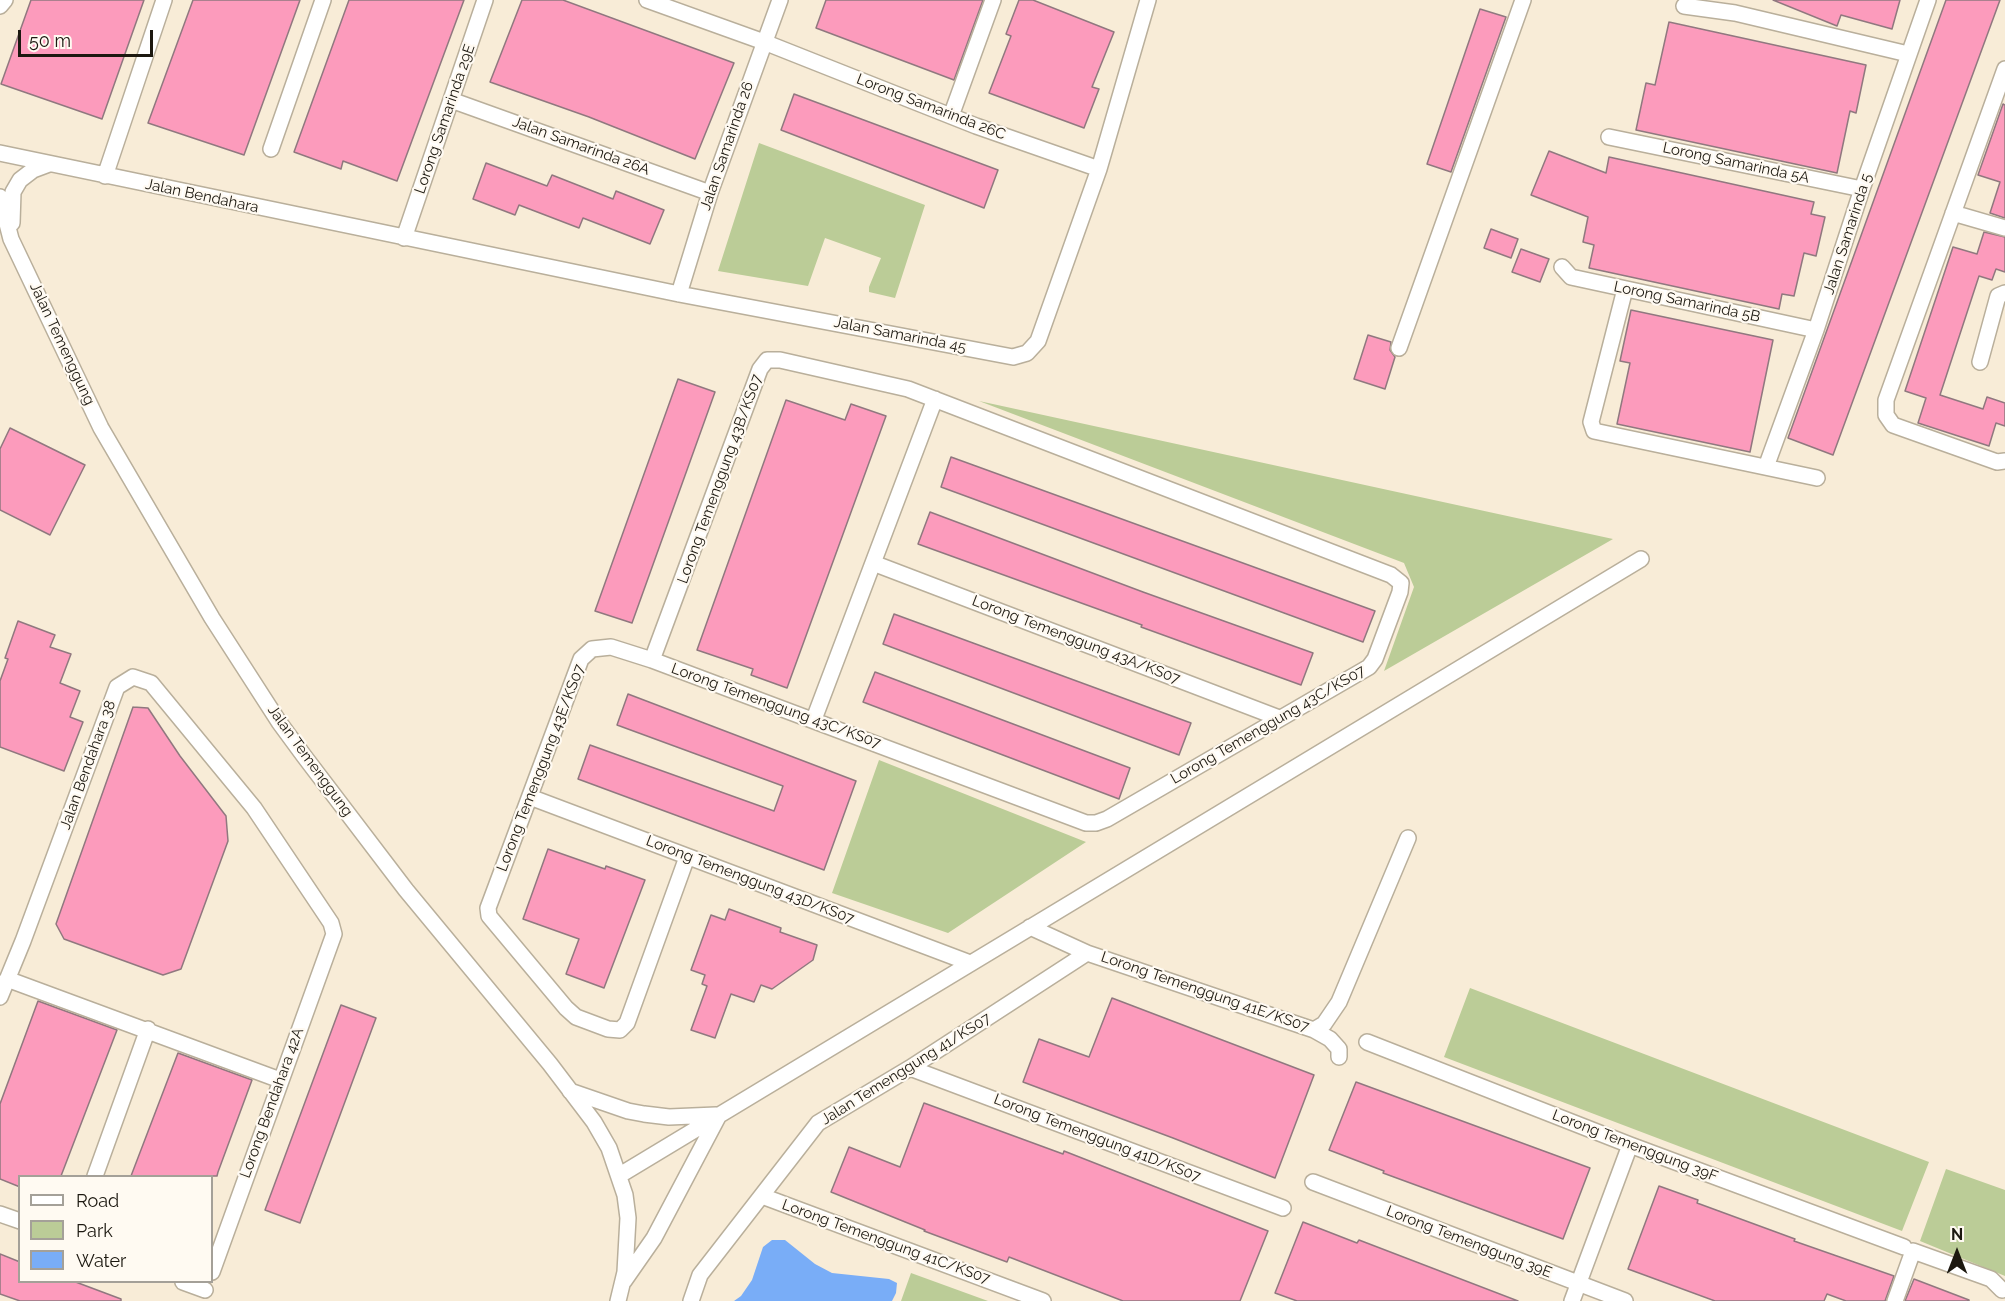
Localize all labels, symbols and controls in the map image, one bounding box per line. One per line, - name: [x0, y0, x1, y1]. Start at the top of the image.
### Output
- scale bar: [21, 18, 156, 56]
- text: 50 m: [29, 30, 71, 51]
- street label: Lorong Samarinda 29E: [411, 42, 479, 196]
- street label: Lorong Samarinda 26C: [854, 70, 1008, 144]
- street label: Jalan Samarinda 26: [697, 79, 757, 213]
- street label: Jalan Samarinda 26A: [510, 113, 652, 179]
- street label: Lorong Samarinda 5A: [1661, 139, 1811, 187]
- street label: Jalan Samarinda 5: [1820, 171, 1876, 297]
- street label: Jalan Bendahara: [144, 175, 260, 217]
- street label: Lorong Samarinda 5B: [1612, 278, 1762, 326]
- street label: Jalan Temenggung: [26, 280, 98, 408]
- street label: Jalan Samarinda 45: [832, 313, 968, 357]
- street label: Lorong Temenggung 43B/KS07: [674, 372, 766, 586]
- street label: Lorong Temenggung 43A/KS07: [969, 592, 1183, 688]
- street label: Lorong Temenggung 43C/KS07: [669, 660, 883, 752]
- street label: Lorong Temenggung 43E/KS07: [493, 662, 589, 874]
- street label: Lorong Temenggung 43C/KS07: [1168, 662, 1368, 788]
- street label: Jalan Bendahara 38: [56, 698, 120, 832]
- street label: Jalan Temenggung: [264, 702, 356, 820]
- street label: Lorong Temenggung 43D/KS07: [643, 832, 857, 928]
- street label: Lorong Temenggung 41E/KS07: [1099, 948, 1311, 1036]
- street label: Jalan Temenggung 41/KS07: [818, 1009, 994, 1129]
- street label: Lorong Bendahara 42A: [236, 1025, 308, 1181]
- street label: Lorong Temenggung 41D/KS07: [991, 1090, 1203, 1186]
- street label: Lorong Temenggung 39F: [1550, 1106, 1720, 1186]
- legend: [18, 1175, 213, 1283]
- text: Road: [76, 1190, 119, 1211]
- street label: Lorong Temenggung 41C/KS07: [780, 1196, 992, 1288]
- street label: Lorong Temenggung 39E: [1384, 1202, 1554, 1282]
- text: Park: [76, 1220, 113, 1241]
- north arrow: [1927, 1223, 1987, 1283]
- text: N: [1951, 1225, 1963, 1244]
- text: Water: [76, 1250, 126, 1271]

